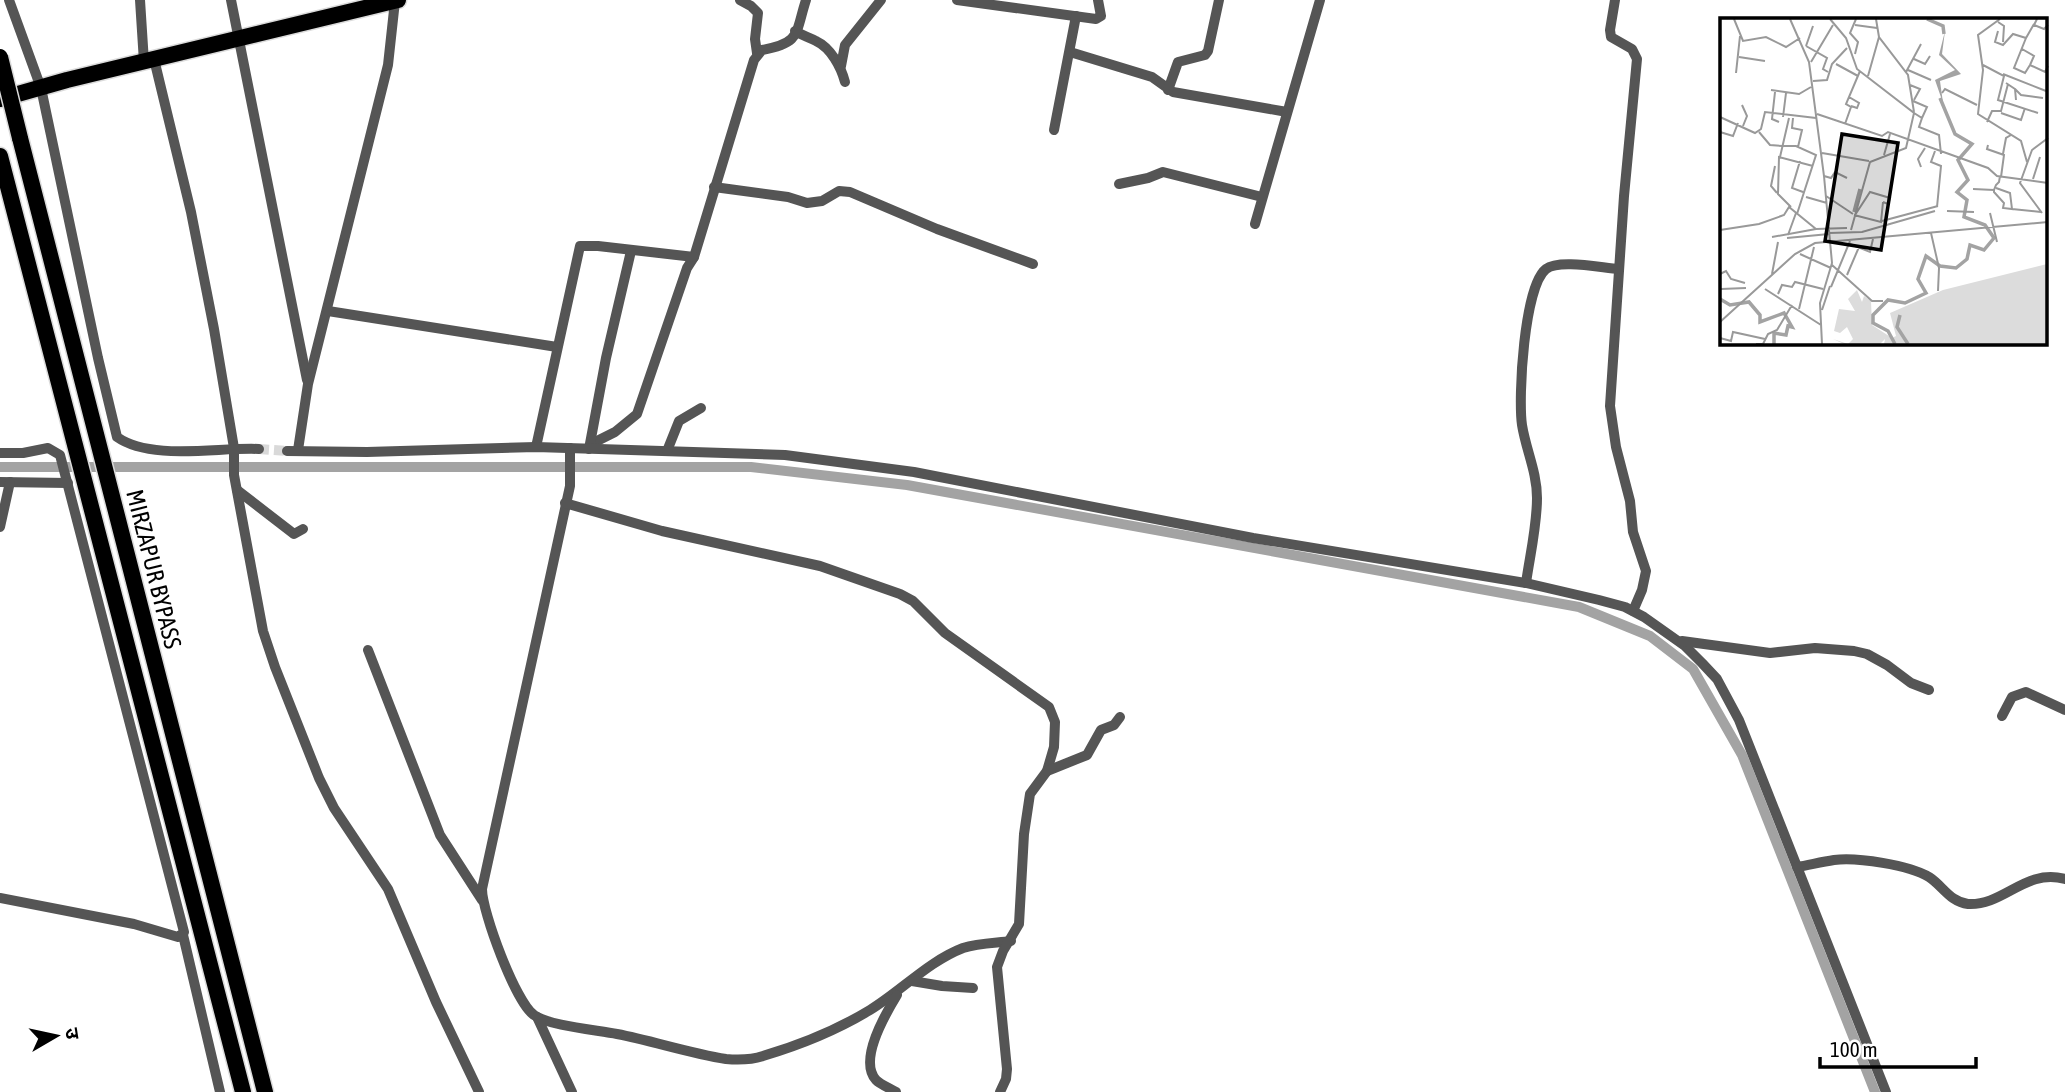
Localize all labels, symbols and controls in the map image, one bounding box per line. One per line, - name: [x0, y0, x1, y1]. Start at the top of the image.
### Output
- inset map: [1720, 18, 2048, 345]
- street label: MIRZAPUR BYPASS: [121, 487, 187, 651]
- north arrow: [21, 1001, 91, 1071]
- text: उ: [61, 1026, 85, 1041]
- scale bar: [1820, 1026, 1976, 1070]
- text: 100 m: [1830, 1037, 1878, 1061]

